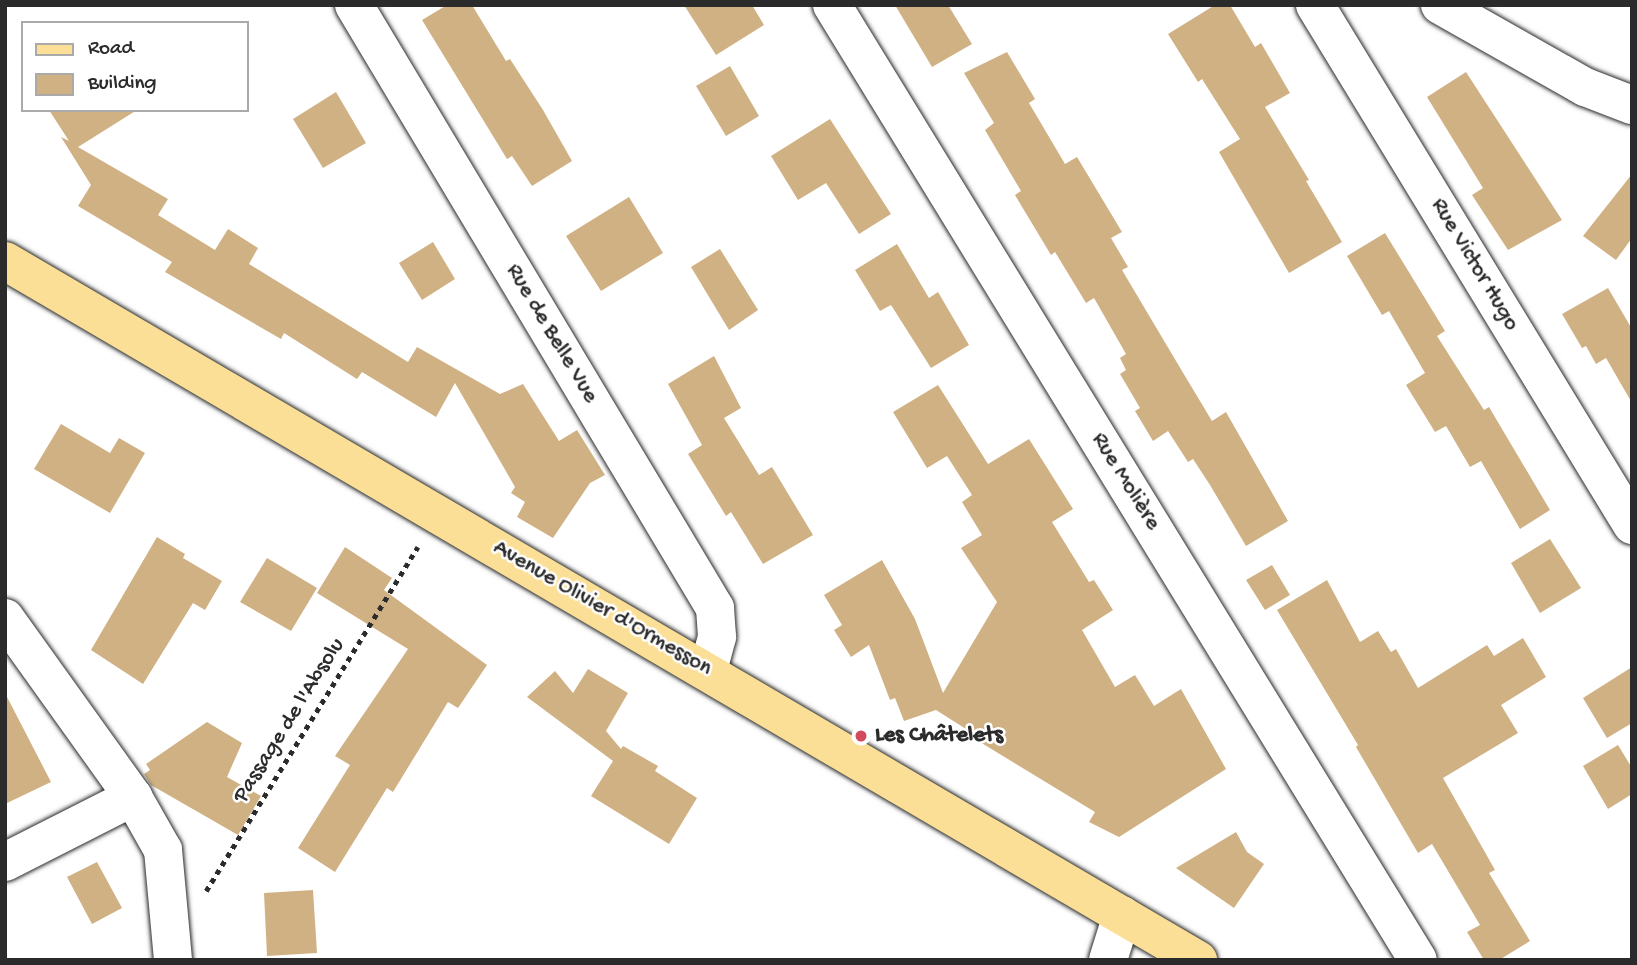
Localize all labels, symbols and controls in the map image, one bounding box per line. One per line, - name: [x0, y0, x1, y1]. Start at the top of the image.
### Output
- legend: [21, 21, 248, 112]
- text: Road: [88, 37, 134, 62]
- text: Building: [88, 72, 157, 97]
- street label: Rue Victor Hugo: [1424, 194, 1524, 336]
- street label: Rue de Belle Vue: [499, 259, 603, 409]
- street label: Rue Molière: [1084, 428, 1166, 536]
- street label: Avenue Olivier d'Ormesson: [488, 535, 716, 683]
- street label: Passage de l'Absolu: [228, 633, 352, 809]
- place label: Les Châtelets: [875, 722, 1003, 750]
- marker: Les Châtelets: [853, 728, 869, 744]

